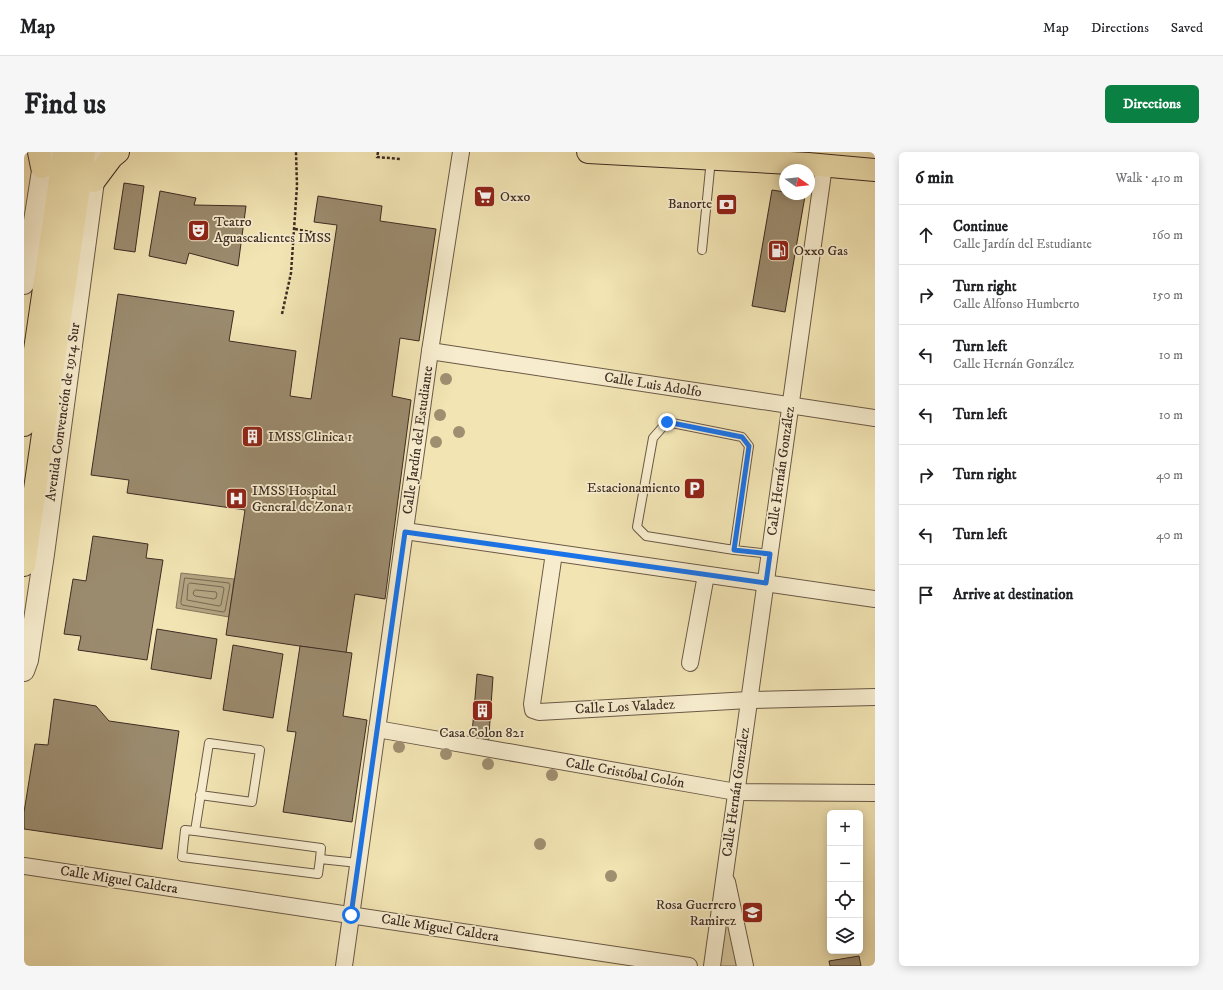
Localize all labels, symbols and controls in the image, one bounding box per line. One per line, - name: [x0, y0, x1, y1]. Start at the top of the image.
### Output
- text: Map: [20, 16, 55, 39]
- text: Map: [1043, 19, 1069, 37]
- text: Directions: [1091, 19, 1149, 37]
- text: Saved: [1171, 19, 1203, 37]
- button: Directions: [1105, 85, 1199, 123]
- text: Find us: [24, 87, 106, 122]
- north arrow: [779, 164, 815, 200]
- text: 6 min: [915, 167, 954, 189]
- text: Walk · 410 m: [1116, 170, 1183, 186]
- supermarket icon: Oxxo: [472, 184, 498, 210]
- place label: Oxxo: [500, 188, 531, 206]
- bank icon: Banorte: [714, 191, 740, 217]
- place label: Banorte: [668, 195, 712, 213]
- place label: Teatro Aguascalientes IMSS: [214, 213, 331, 247]
- theatre icon: Teatro Aguascalientes IMSS: [185, 217, 211, 243]
- text: Continue: [953, 217, 1008, 236]
- icon: ahead: [915, 224, 937, 246]
- text: 160 m: [1152, 227, 1183, 243]
- text: Calle Jardín del Estudiante: [953, 236, 1092, 252]
- fuel station icon: Oxxo Gas: [766, 238, 792, 264]
- place label: Oxxo Gas: [794, 242, 848, 260]
- text: Turn right: [953, 277, 1016, 296]
- icon: right: [915, 284, 937, 306]
- text: 150 m: [1152, 287, 1183, 303]
- text: Calle Alfonso Humberto: [953, 296, 1079, 312]
- street label: Avenida Convención de 1914 Sur: [42, 321, 85, 502]
- text: Turn left: [953, 337, 1007, 356]
- icon: left: [915, 344, 937, 366]
- text: 10 m: [1159, 347, 1183, 363]
- text: Calle Hernán González: [953, 356, 1074, 372]
- street label: Calle Jardín del Estudiante: [399, 364, 437, 515]
- street label: Calle Luis Adolfo: [603, 368, 703, 402]
- icon: left: [915, 404, 937, 426]
- street label: Calle Hernán González: [763, 405, 799, 537]
- text: Turn left: [953, 405, 1007, 424]
- text: 10 m: [1159, 407, 1183, 423]
- route end: [658, 413, 676, 431]
- building icon: IMSS Clinica 1: [239, 424, 265, 450]
- place label: IMSS Clinica 1: [268, 428, 352, 446]
- icon: right: [915, 464, 937, 486]
- text: Turn right: [953, 465, 1016, 484]
- text: 40 m: [1156, 467, 1183, 483]
- parking icon: Estacionamiento: [682, 475, 708, 501]
- place label: Estacionamiento: [587, 479, 680, 497]
- place label: IMSS Hospital General de Zona 1: [252, 482, 352, 516]
- hospital icon: IMSS Hospital General de Zona 1: [224, 486, 250, 512]
- icon: left: [915, 524, 937, 546]
- text: Turn left: [953, 525, 1007, 544]
- text: 40 m: [1156, 527, 1183, 543]
- icon: arrive: [915, 584, 937, 606]
- text: Arrive at destination: [953, 585, 1073, 604]
- street label: Calle Los Valadez: [575, 695, 675, 719]
- building icon: Casa Colon 821: [469, 698, 495, 724]
- place label: Casa Colon 821: [439, 724, 525, 742]
- street label: Calle Hernán González: [718, 726, 754, 858]
- street label: Calle Cristóbal Colón: [564, 754, 687, 792]
- map controls: [827, 810, 863, 954]
- button: +: [827, 810, 863, 846]
- button: −: [827, 846, 863, 882]
- street label: Calle Miguel Caldera: [59, 862, 179, 898]
- button: locate: [827, 882, 863, 918]
- place label: Rosa Guerrero Ramirez: [656, 896, 736, 930]
- school or university icon: Rosa Guerrero Ramirez: [739, 900, 765, 926]
- route start: [342, 906, 360, 924]
- street label: Calle Miguel Caldera: [380, 910, 500, 946]
- button: layers: [827, 918, 863, 954]

